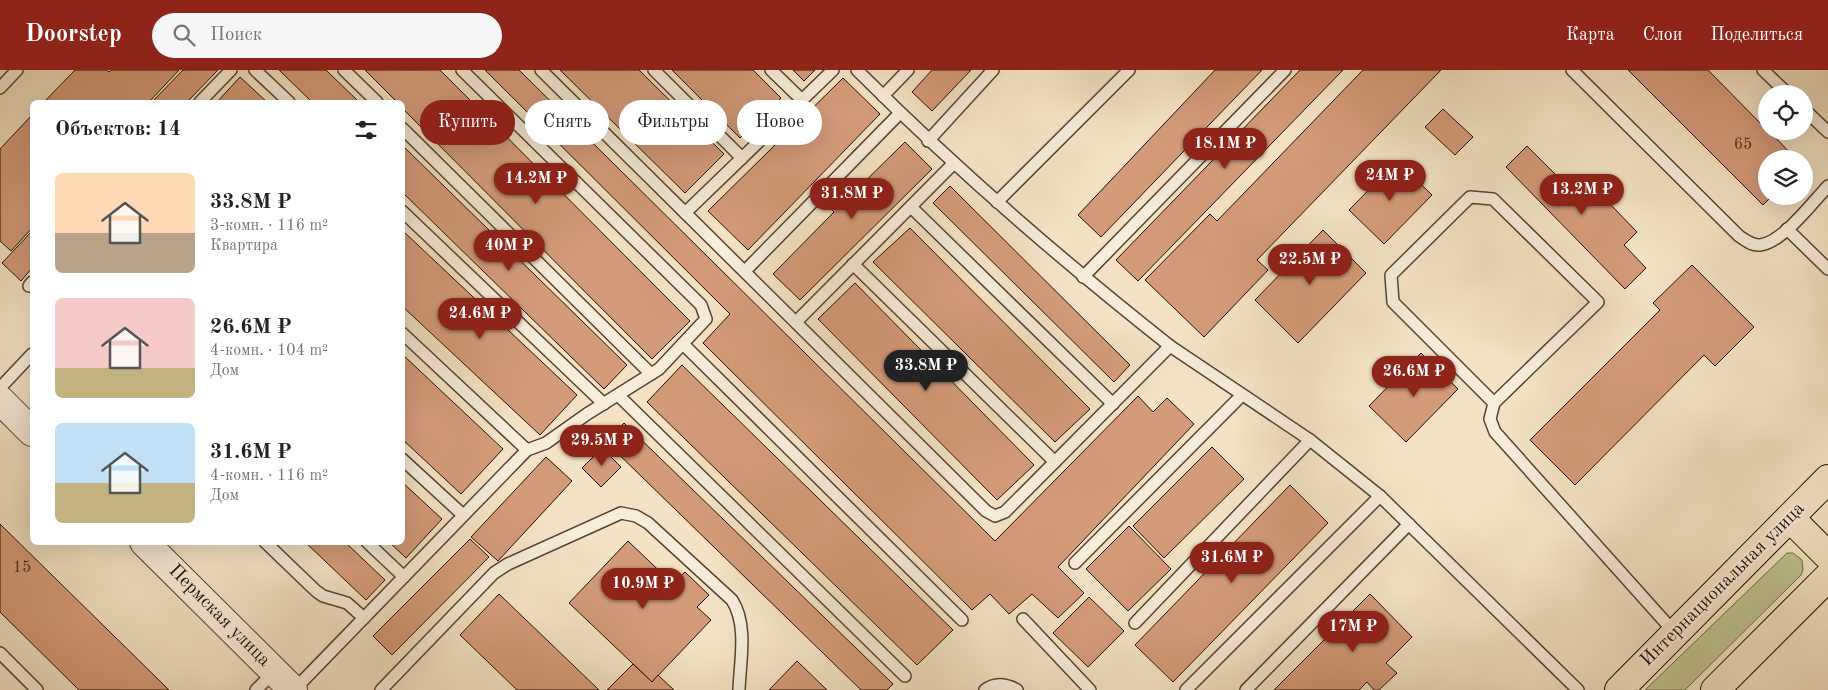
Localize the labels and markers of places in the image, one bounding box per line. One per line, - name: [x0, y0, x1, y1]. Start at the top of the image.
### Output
- pin: 18.1M ₽: [1179, 128, 1271, 170]
- pin: 24M ₽: [1355, 160, 1425, 202]
- pin: 14.2M ₽: [490, 162, 582, 205]
- pin: 13.2M ₽: [1536, 174, 1628, 216]
- pin: 31.8M ₽: [806, 178, 898, 220]
- pin: 40M ₽: [474, 230, 544, 272]
- pin: 22.5M ₽: [1264, 244, 1356, 286]
- pin: 24.6M ₽: [434, 298, 526, 340]
- pin: 33.8M ₽: [880, 350, 972, 392]
- pin: 26.6M ₽: [1368, 356, 1460, 398]
- pin: 29.5M ₽: [556, 424, 648, 467]
- pin: 31.6M ₽: [1186, 542, 1278, 584]
- pin: 10.9M ₽: [597, 568, 689, 610]
- pin: 17M ₽: [1318, 610, 1388, 653]

